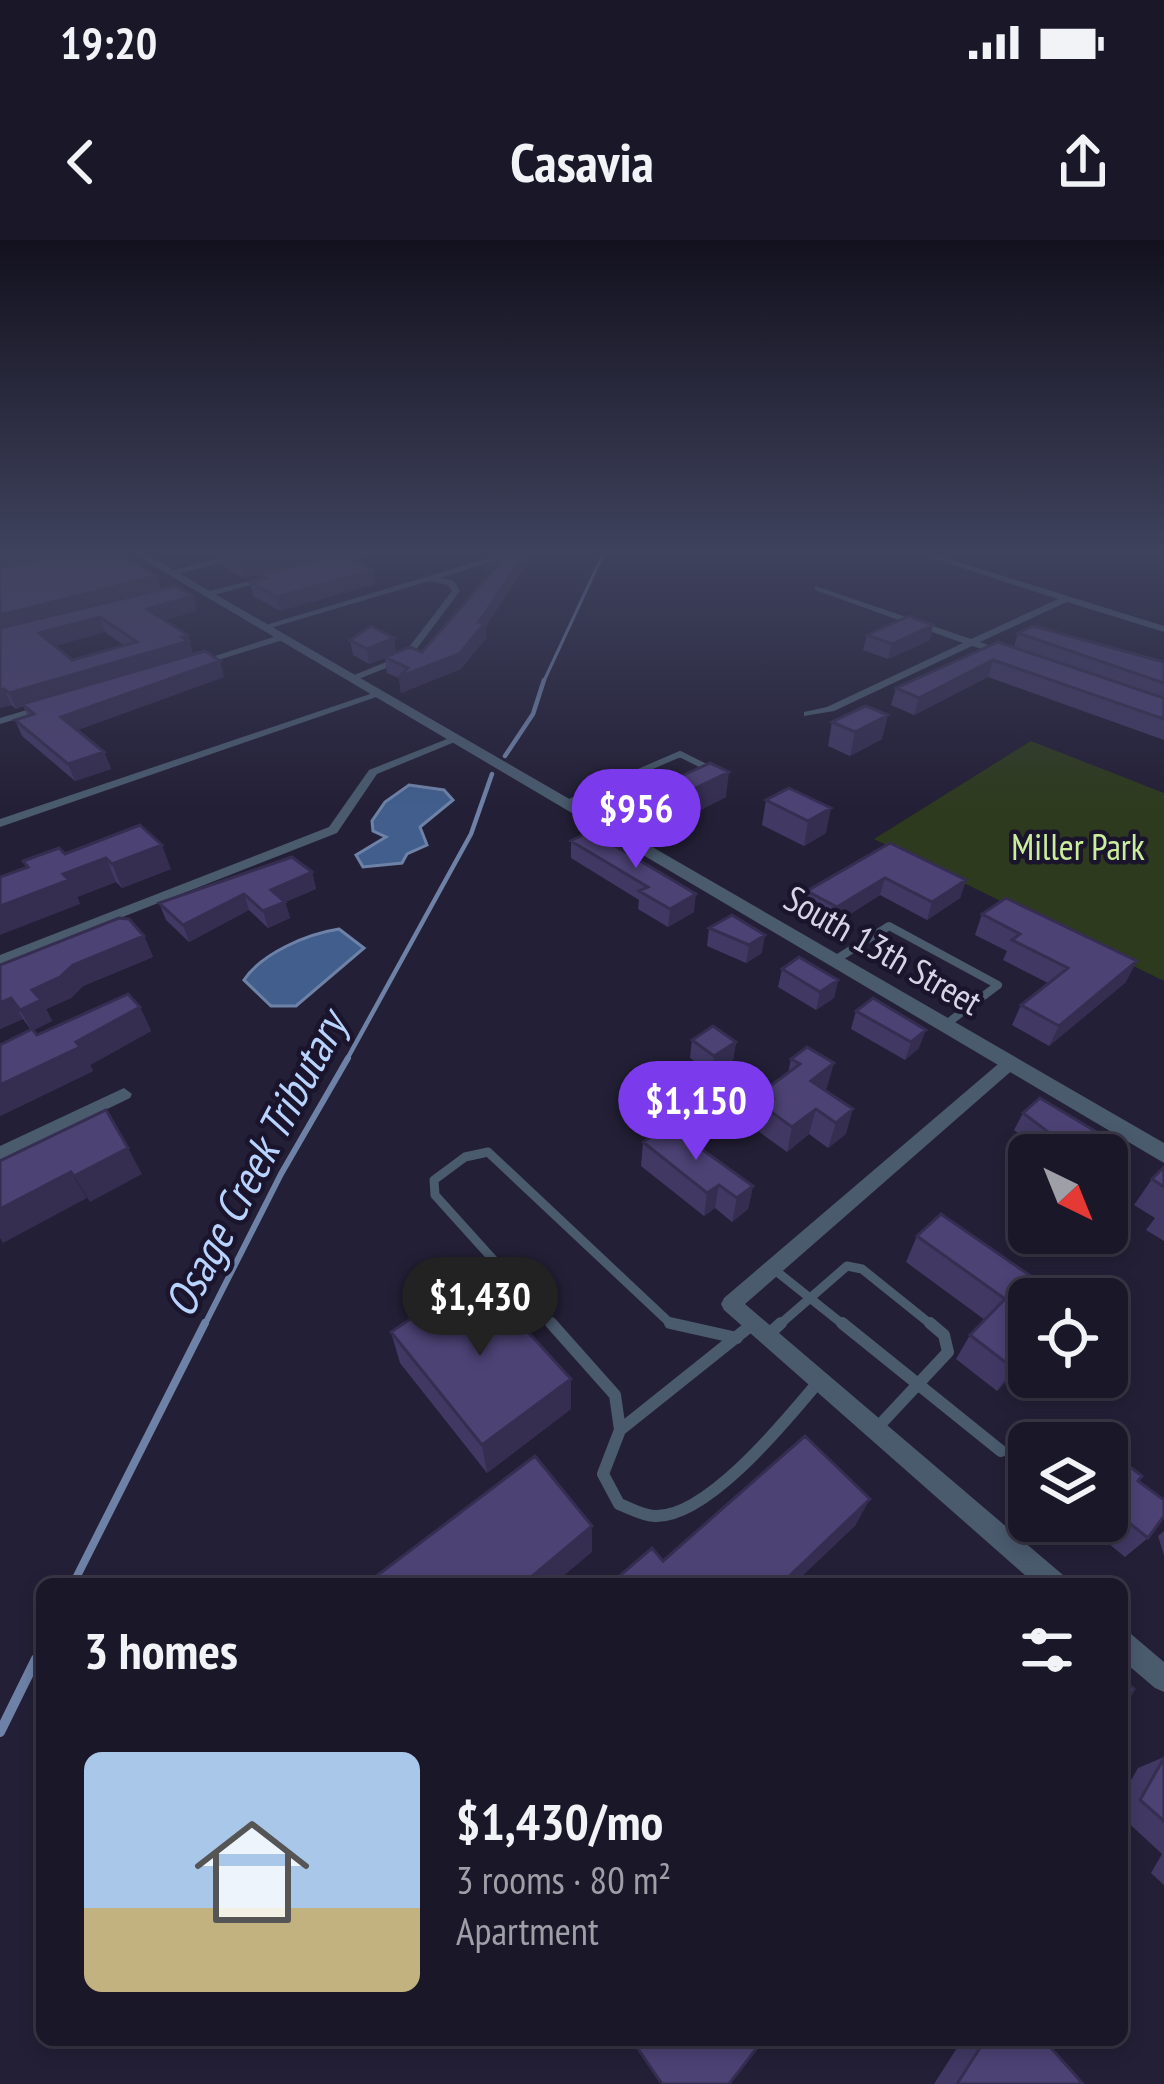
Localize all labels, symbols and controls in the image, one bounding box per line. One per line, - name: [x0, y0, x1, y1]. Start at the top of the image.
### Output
- text: 19:20: [60, 13, 157, 71]
- text: Casavia: [510, 127, 654, 197]
- icon: back: [48, 129, 114, 195]
- icon: share: [1050, 129, 1116, 195]
- pin: $956: [565, 769, 707, 871]
- text: $956: [599, 782, 673, 833]
- park label: Miller Park: [1011, 823, 1145, 870]
- street label: South 13th Street: [776, 874, 990, 1025]
- water label: Osage Creek Tributary: [150, 996, 362, 1326]
- pin: $1,150: [598, 1061, 794, 1163]
- text: $1,150: [645, 1074, 747, 1125]
- north arrow: [1008, 1134, 1128, 1254]
- map controls: [1008, 1134, 1128, 1542]
- pin: $1,430: [382, 1257, 578, 1359]
- text: $1,430: [429, 1270, 531, 1321]
- button: locate: [1008, 1278, 1128, 1398]
- button: layers: [1008, 1422, 1128, 1542]
- text: 3 homes: [84, 1617, 238, 1683]
- icon: filters: [1014, 1617, 1080, 1683]
- text: $1,430/mo: [456, 1788, 663, 1854]
- icon: home: [180, 1800, 324, 1944]
- text: 3 rooms · 80 m²: [456, 1854, 671, 1905]
- text: Apartment: [456, 1905, 599, 1956]

